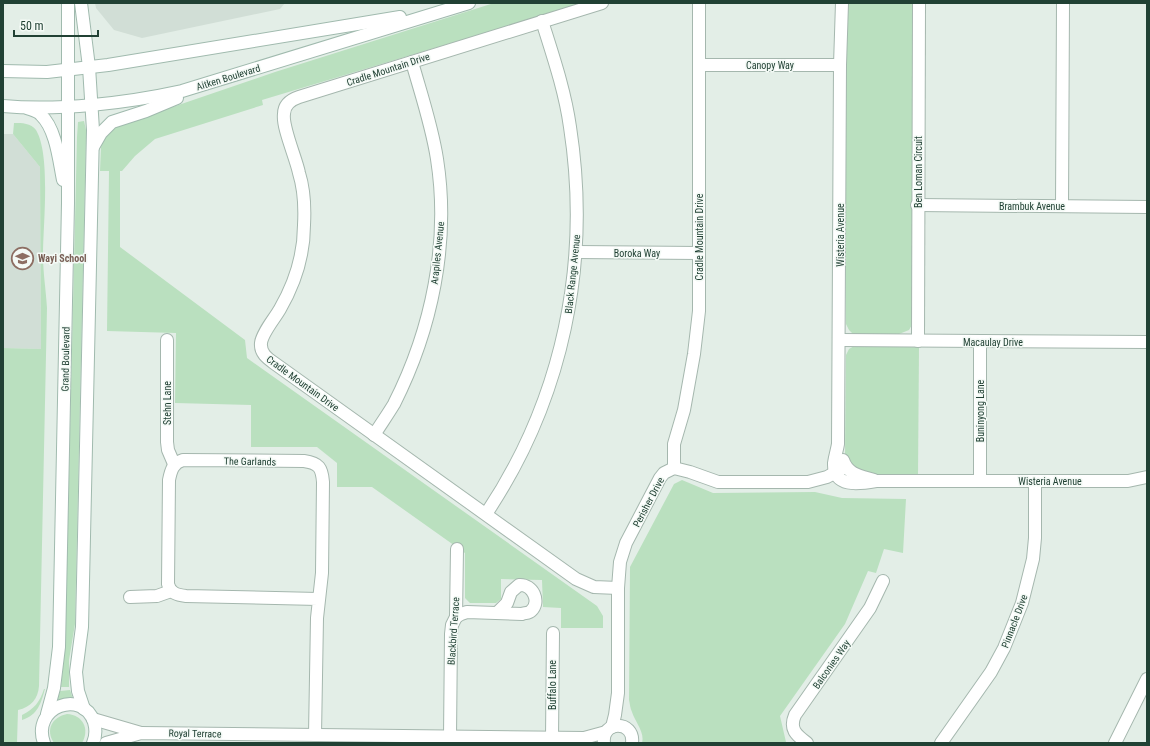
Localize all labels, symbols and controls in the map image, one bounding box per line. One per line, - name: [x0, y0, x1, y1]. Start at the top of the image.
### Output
- scale bar: [14, 12, 98, 38]
- text: 50 m: [20, 19, 44, 33]
- street label: Cradle Mountain Drive: [345, 51, 431, 88]
- street label: Canopy Way: [746, 60, 794, 71]
- street label: Aitken Boulevard: [195, 63, 262, 92]
- street label: Ben Loman Circuit: [913, 136, 924, 208]
- street label: Cradle Mountain Drive: [694, 193, 705, 280]
- street label: Brambuk Avenue: [999, 201, 1065, 212]
- street label: Wisteria Avenue: [835, 203, 846, 267]
- street label: Arapiles Avenue: [429, 221, 446, 285]
- street label: Black Range Avenue: [563, 234, 582, 314]
- school or university icon: Wayi School: [9, 245, 35, 271]
- street label: Boroka Way: [614, 248, 660, 259]
- place label: Wayi School: [38, 253, 87, 264]
- street label: Grand Boulevard: [59, 326, 72, 391]
- street label: Macaulay Drive: [963, 337, 1023, 348]
- street label: Cradle Mountain Drive: [264, 353, 341, 414]
- street label: Buninyong Lane: [975, 379, 986, 442]
- street label: Stehn Lane: [162, 381, 173, 425]
- street label: The Garlands: [224, 456, 277, 467]
- street label: Perisher Drive: [631, 475, 666, 529]
- street label: Wisteria Avenue: [1018, 476, 1082, 487]
- street label: Pinnacle Drive: [999, 593, 1030, 649]
- street label: Blackbird Terrace: [446, 596, 461, 665]
- street label: Balconies Way: [810, 638, 852, 691]
- street label: Buffalo Lane: [547, 660, 558, 710]
- street label: Royal Terrace: [168, 728, 222, 739]

